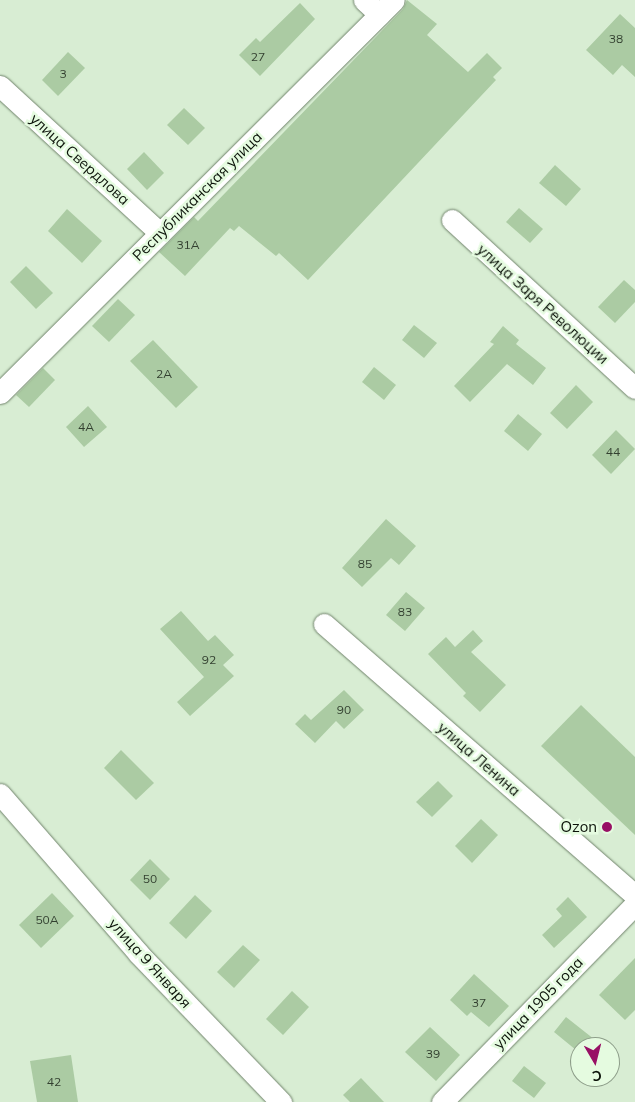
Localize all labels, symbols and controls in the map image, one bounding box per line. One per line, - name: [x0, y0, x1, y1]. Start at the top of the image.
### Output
- house number: 38: [609, 32, 623, 46]
- house number: 27: [251, 50, 265, 64]
- house number: 3: [59, 67, 67, 81]
- street label: улица Свердлова: [26, 110, 134, 208]
- street label: Республиканская улица: [129, 128, 265, 264]
- house number: 31А: [176, 238, 200, 252]
- street label: улица Заря Революции: [474, 240, 612, 368]
- house number: 2А: [156, 367, 172, 381]
- house number: 4А: [78, 420, 94, 434]
- house number: 44: [606, 445, 620, 459]
- house number: 85: [358, 557, 372, 571]
- house number: 83: [398, 605, 412, 619]
- house number: 92: [202, 653, 216, 667]
- house number: 90: [337, 703, 351, 717]
- street label: улица Ленина: [434, 718, 524, 800]
- place label: Ozon: [560, 818, 597, 836]
- marker: Ozon: [601, 821, 613, 833]
- house number: 50: [143, 872, 157, 886]
- house number: 50А: [35, 913, 59, 927]
- street label: улица 9 Января: [105, 914, 195, 1012]
- street label: улица 1905 года: [489, 953, 587, 1053]
- house number: 37: [472, 996, 486, 1010]
- north arrow: [570, 1037, 620, 1087]
- house number: 39: [426, 1047, 440, 1061]
- text: С: [591, 1066, 603, 1085]
- house number: 42: [47, 1075, 61, 1089]

